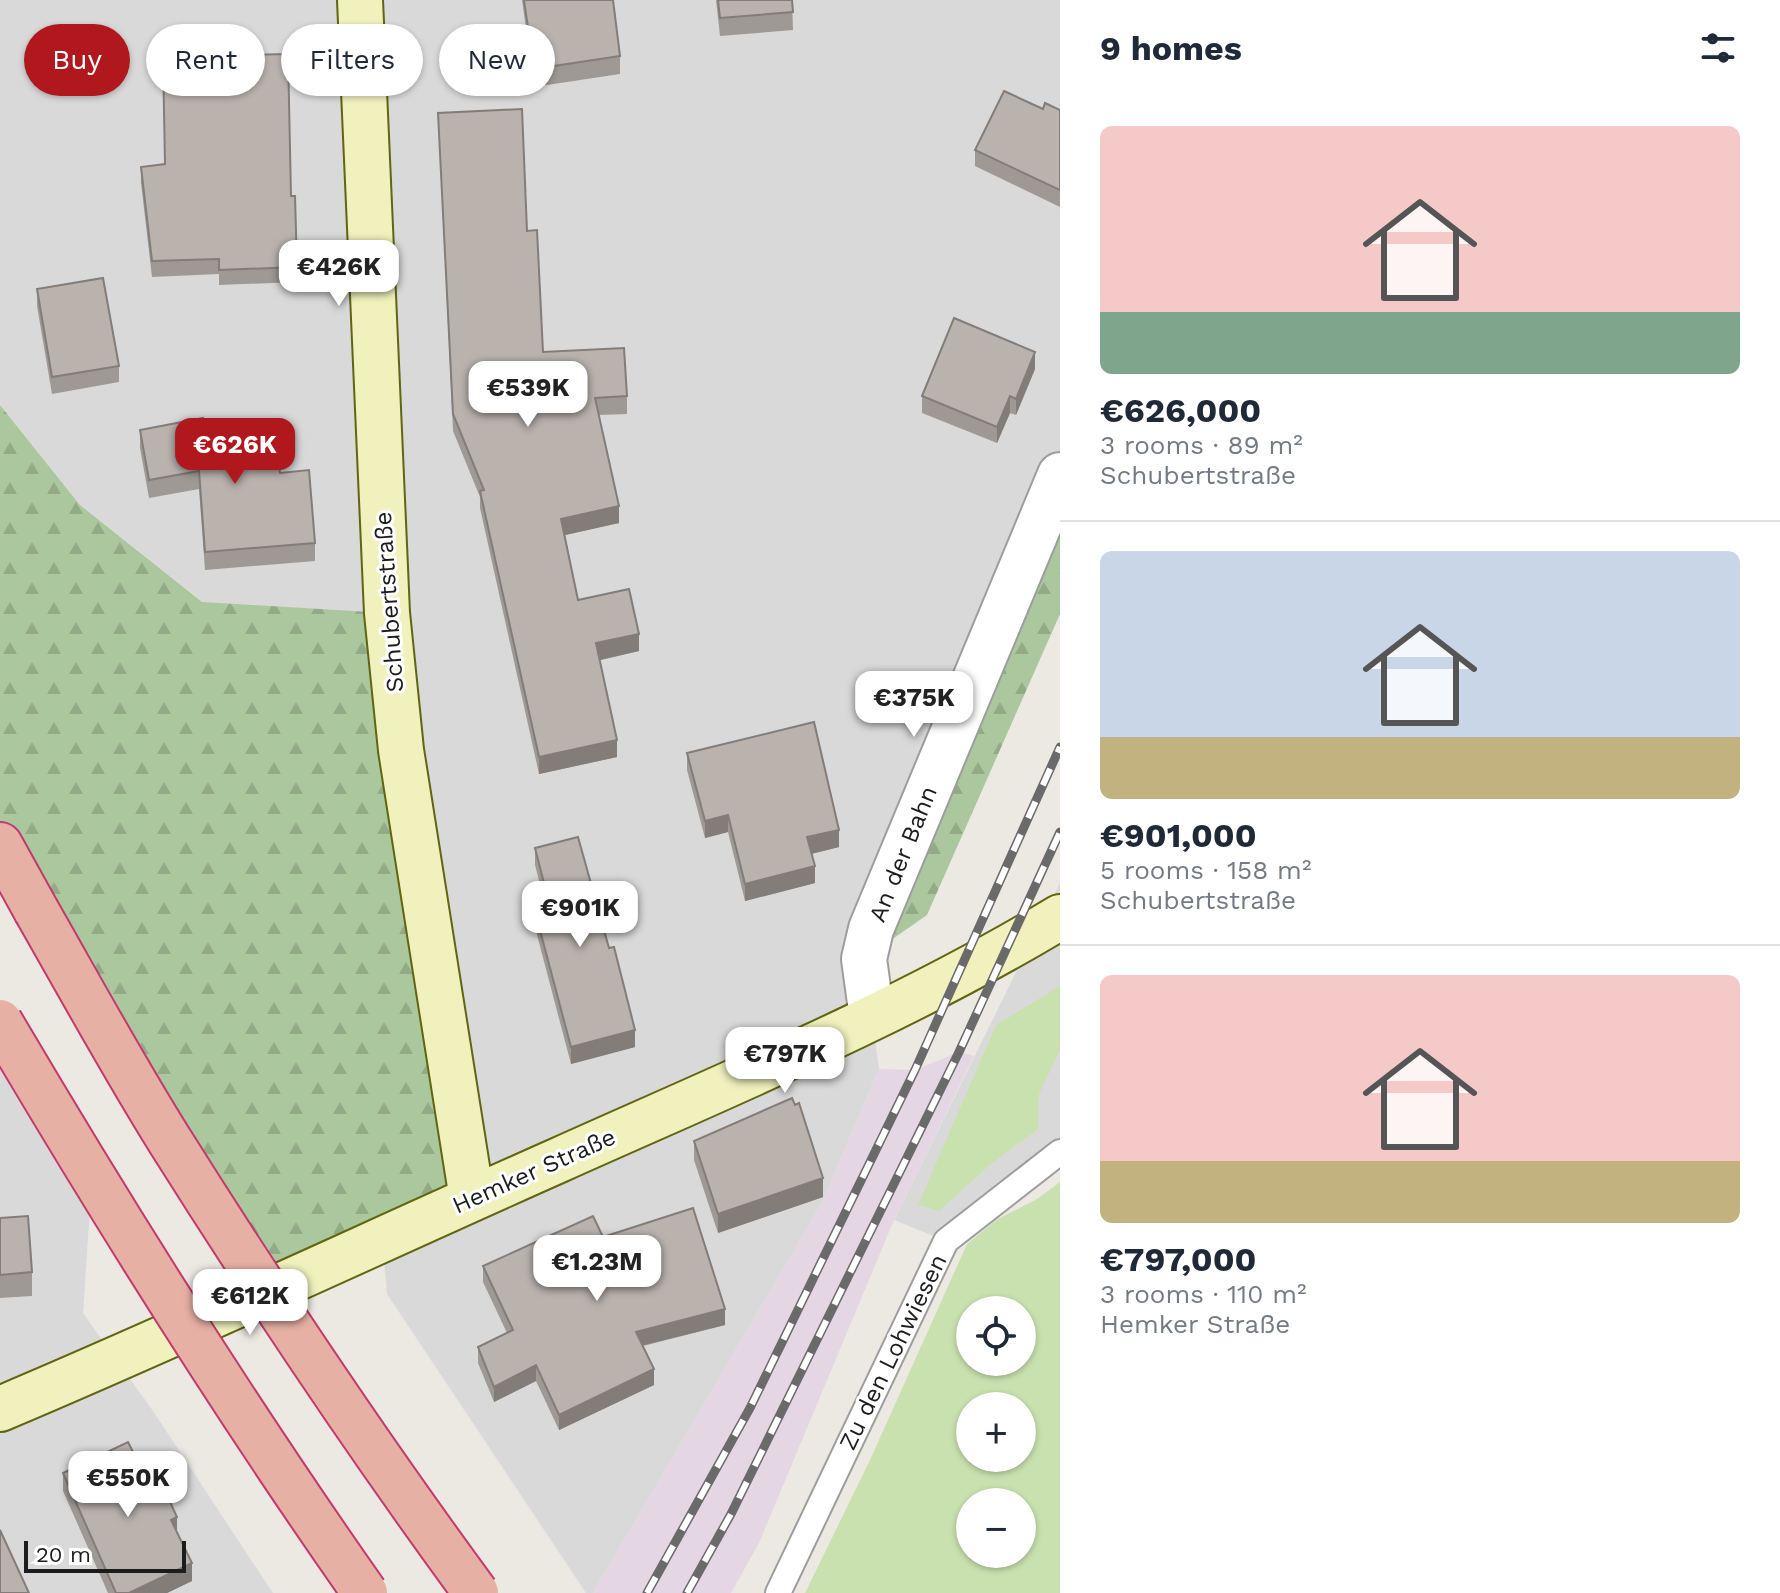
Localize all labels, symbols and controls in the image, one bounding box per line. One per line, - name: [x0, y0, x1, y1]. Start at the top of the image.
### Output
- chip: Buy: [24, 24, 130, 96]
- chip: Rent: [146, 24, 265, 96]
- chip: Filters: [281, 24, 423, 96]
- chip: New: [439, 24, 555, 96]
- icon: filters: [1696, 26, 1740, 70]
- text: 9 homes: [1100, 28, 1242, 68]
- icon: home: [1348, 178, 1492, 322]
- pin: €426K: [283, 240, 395, 308]
- text: €426K: [297, 251, 381, 281]
- pin: €539K: [472, 361, 584, 429]
- text: €539K: [487, 372, 569, 402]
- text: €626,000: [1100, 390, 1261, 430]
- pin: €626K: [179, 418, 291, 486]
- text: €626K: [193, 429, 277, 459]
- text: 3 rooms · 89 m²: [1100, 430, 1303, 460]
- text: Schubertstraße: [1100, 460, 1296, 490]
- street label: Schubertstraße: [369, 511, 409, 693]
- icon: home: [1348, 603, 1492, 747]
- pin: €375K: [858, 671, 970, 739]
- text: €375K: [873, 682, 955, 712]
- street label: An der Bahn: [863, 782, 943, 926]
- text: €901,000: [1100, 815, 1257, 855]
- text: 5 rooms · 158 m²: [1100, 855, 1311, 885]
- pin: €901K: [524, 881, 636, 949]
- text: Schubertstraße: [1100, 885, 1296, 915]
- text: €901K: [540, 892, 620, 922]
- pin: €797K: [729, 1027, 841, 1095]
- icon: home: [1348, 1027, 1492, 1171]
- text: €797K: [743, 1038, 827, 1068]
- street label: Hemker Straße: [448, 1122, 620, 1220]
- pin: €1.23M: [532, 1235, 662, 1303]
- text: €797,000: [1100, 1239, 1256, 1279]
- text: €1.23M: [551, 1246, 643, 1276]
- street label: Zu den Lohwiesen: [833, 1250, 953, 1454]
- pin: €612K: [194, 1269, 306, 1337]
- text: 3 rooms · 110 m²: [1100, 1279, 1307, 1309]
- text: €612K: [211, 1280, 289, 1310]
- map controls: [956, 1296, 1036, 1568]
- button: locate: [956, 1296, 1036, 1376]
- text: Hemker Straße: [1100, 1309, 1290, 1339]
- button: +: [956, 1392, 1036, 1472]
- pin: €550K: [72, 1451, 184, 1519]
- text: €550K: [86, 1462, 170, 1492]
- button: −: [956, 1488, 1036, 1568]
- scale bar: [24, 1537, 186, 1573]
- text: 20 m: [36, 1542, 91, 1567]

